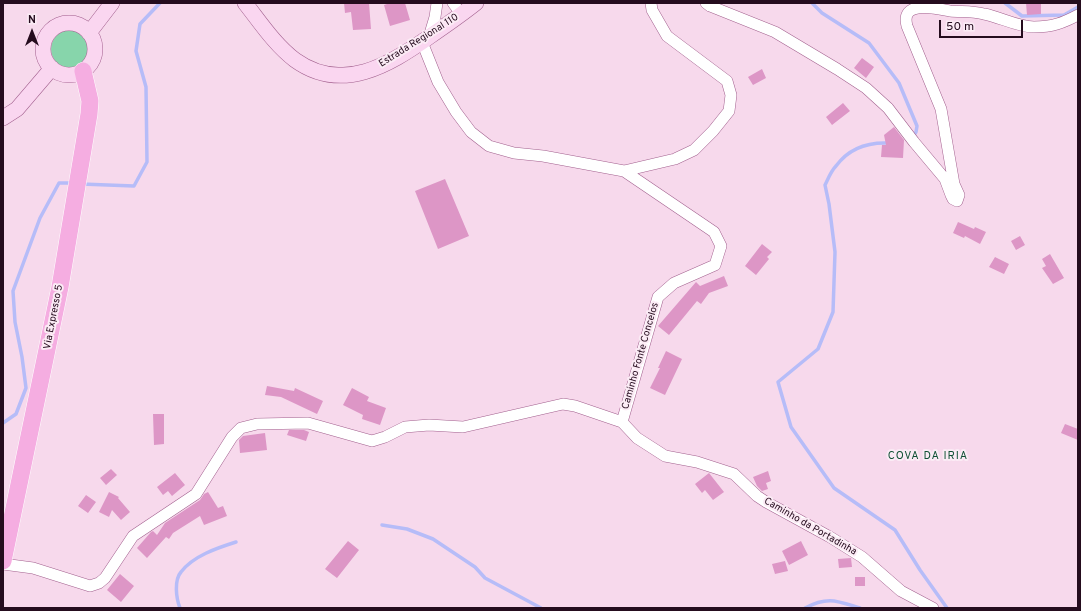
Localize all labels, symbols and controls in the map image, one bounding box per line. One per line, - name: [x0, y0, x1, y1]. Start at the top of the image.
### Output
- north arrow: [12, 12, 52, 52]
- street label: Estrada Regional 110: [377, 12, 461, 70]
- scale bar: [941, 12, 1025, 38]
- text: N: [28, 13, 36, 27]
- text: 50 m: [946, 19, 974, 35]
- street label: Via Expresso 5: [42, 284, 66, 350]
- street label: Caminho Fonte Concelos: [620, 301, 662, 411]
- district label: COVA DA IRIA: [888, 450, 968, 464]
- street label: Caminho da Portadinha: [761, 496, 859, 558]

